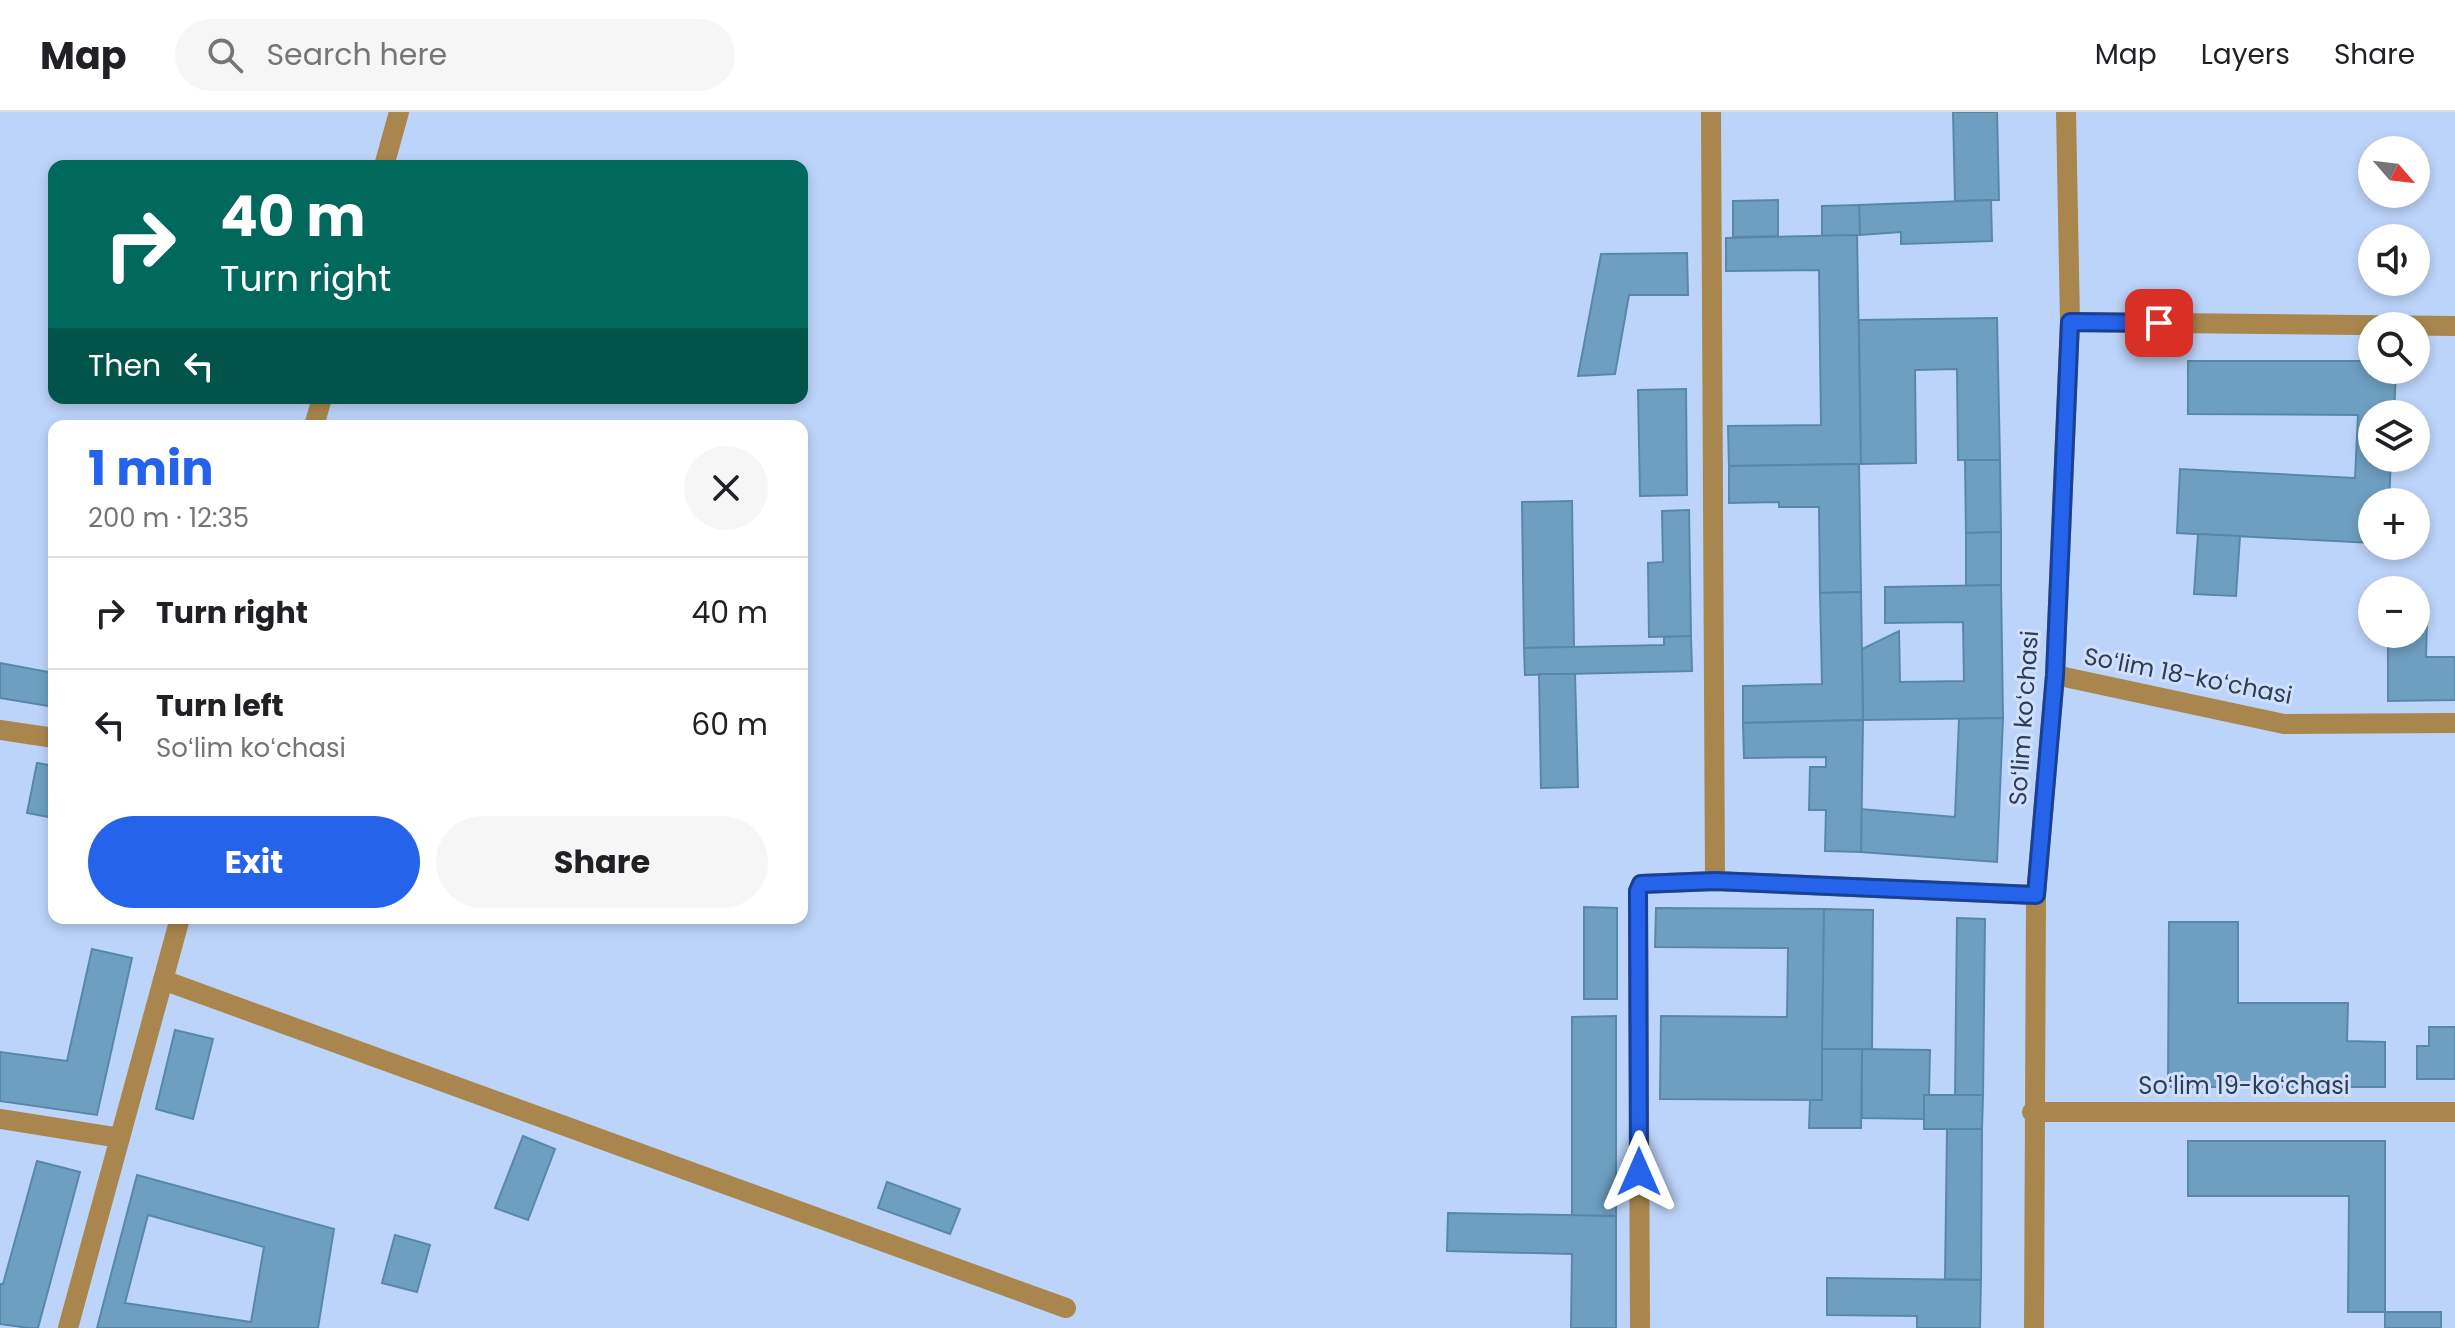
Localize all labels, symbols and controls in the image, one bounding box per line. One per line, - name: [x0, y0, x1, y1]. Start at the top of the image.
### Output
- search box: [175, 19, 735, 91]
- text: Map: [40, 29, 127, 82]
- icon: search: [203, 33, 247, 77]
- text: Search here: [267, 33, 447, 76]
- text: Map: [2095, 35, 2157, 74]
- text: Layers: [2201, 35, 2290, 74]
- text: Share: [2334, 35, 2415, 74]
- north arrow: [2358, 136, 2430, 208]
- map controls: [2358, 136, 2430, 648]
- text: 40 m: [220, 177, 366, 256]
- icon: right: [88, 192, 192, 296]
- button: sound: [2358, 224, 2430, 296]
- text: Turn right: [220, 253, 391, 304]
- pin: [2125, 289, 2193, 357]
- icon: arrive: [2137, 301, 2181, 345]
- button: search: [2358, 312, 2430, 384]
- text: Then: [88, 344, 161, 387]
- icon: left: [177, 344, 221, 388]
- button: layers: [2358, 400, 2430, 472]
- text: 1 min: [88, 435, 214, 502]
- button: close: [684, 446, 768, 530]
- button: +: [2358, 488, 2430, 560]
- text: 200 m · 12:35: [88, 500, 249, 536]
- button: −: [2358, 576, 2430, 648]
- icon: right: [88, 591, 132, 635]
- text: Turn right: [156, 591, 308, 634]
- text: 40 m: [691, 591, 768, 634]
- street label: Soʻlim koʻchasi: [2001, 629, 2046, 807]
- street label: Soʻlim 18-koʻchasi: [2081, 639, 2295, 712]
- text: Turn left: [156, 684, 284, 727]
- icon: left: [88, 703, 132, 747]
- text: 60 m: [691, 703, 768, 746]
- text: Soʻlim koʻchasi: [156, 730, 346, 766]
- button: Exit: [88, 816, 420, 908]
- button: Share: [436, 816, 768, 908]
- street label: Soʻlim 19-koʻchasi: [2138, 1069, 2350, 1102]
- position arrow: [1597, 1130, 1681, 1214]

